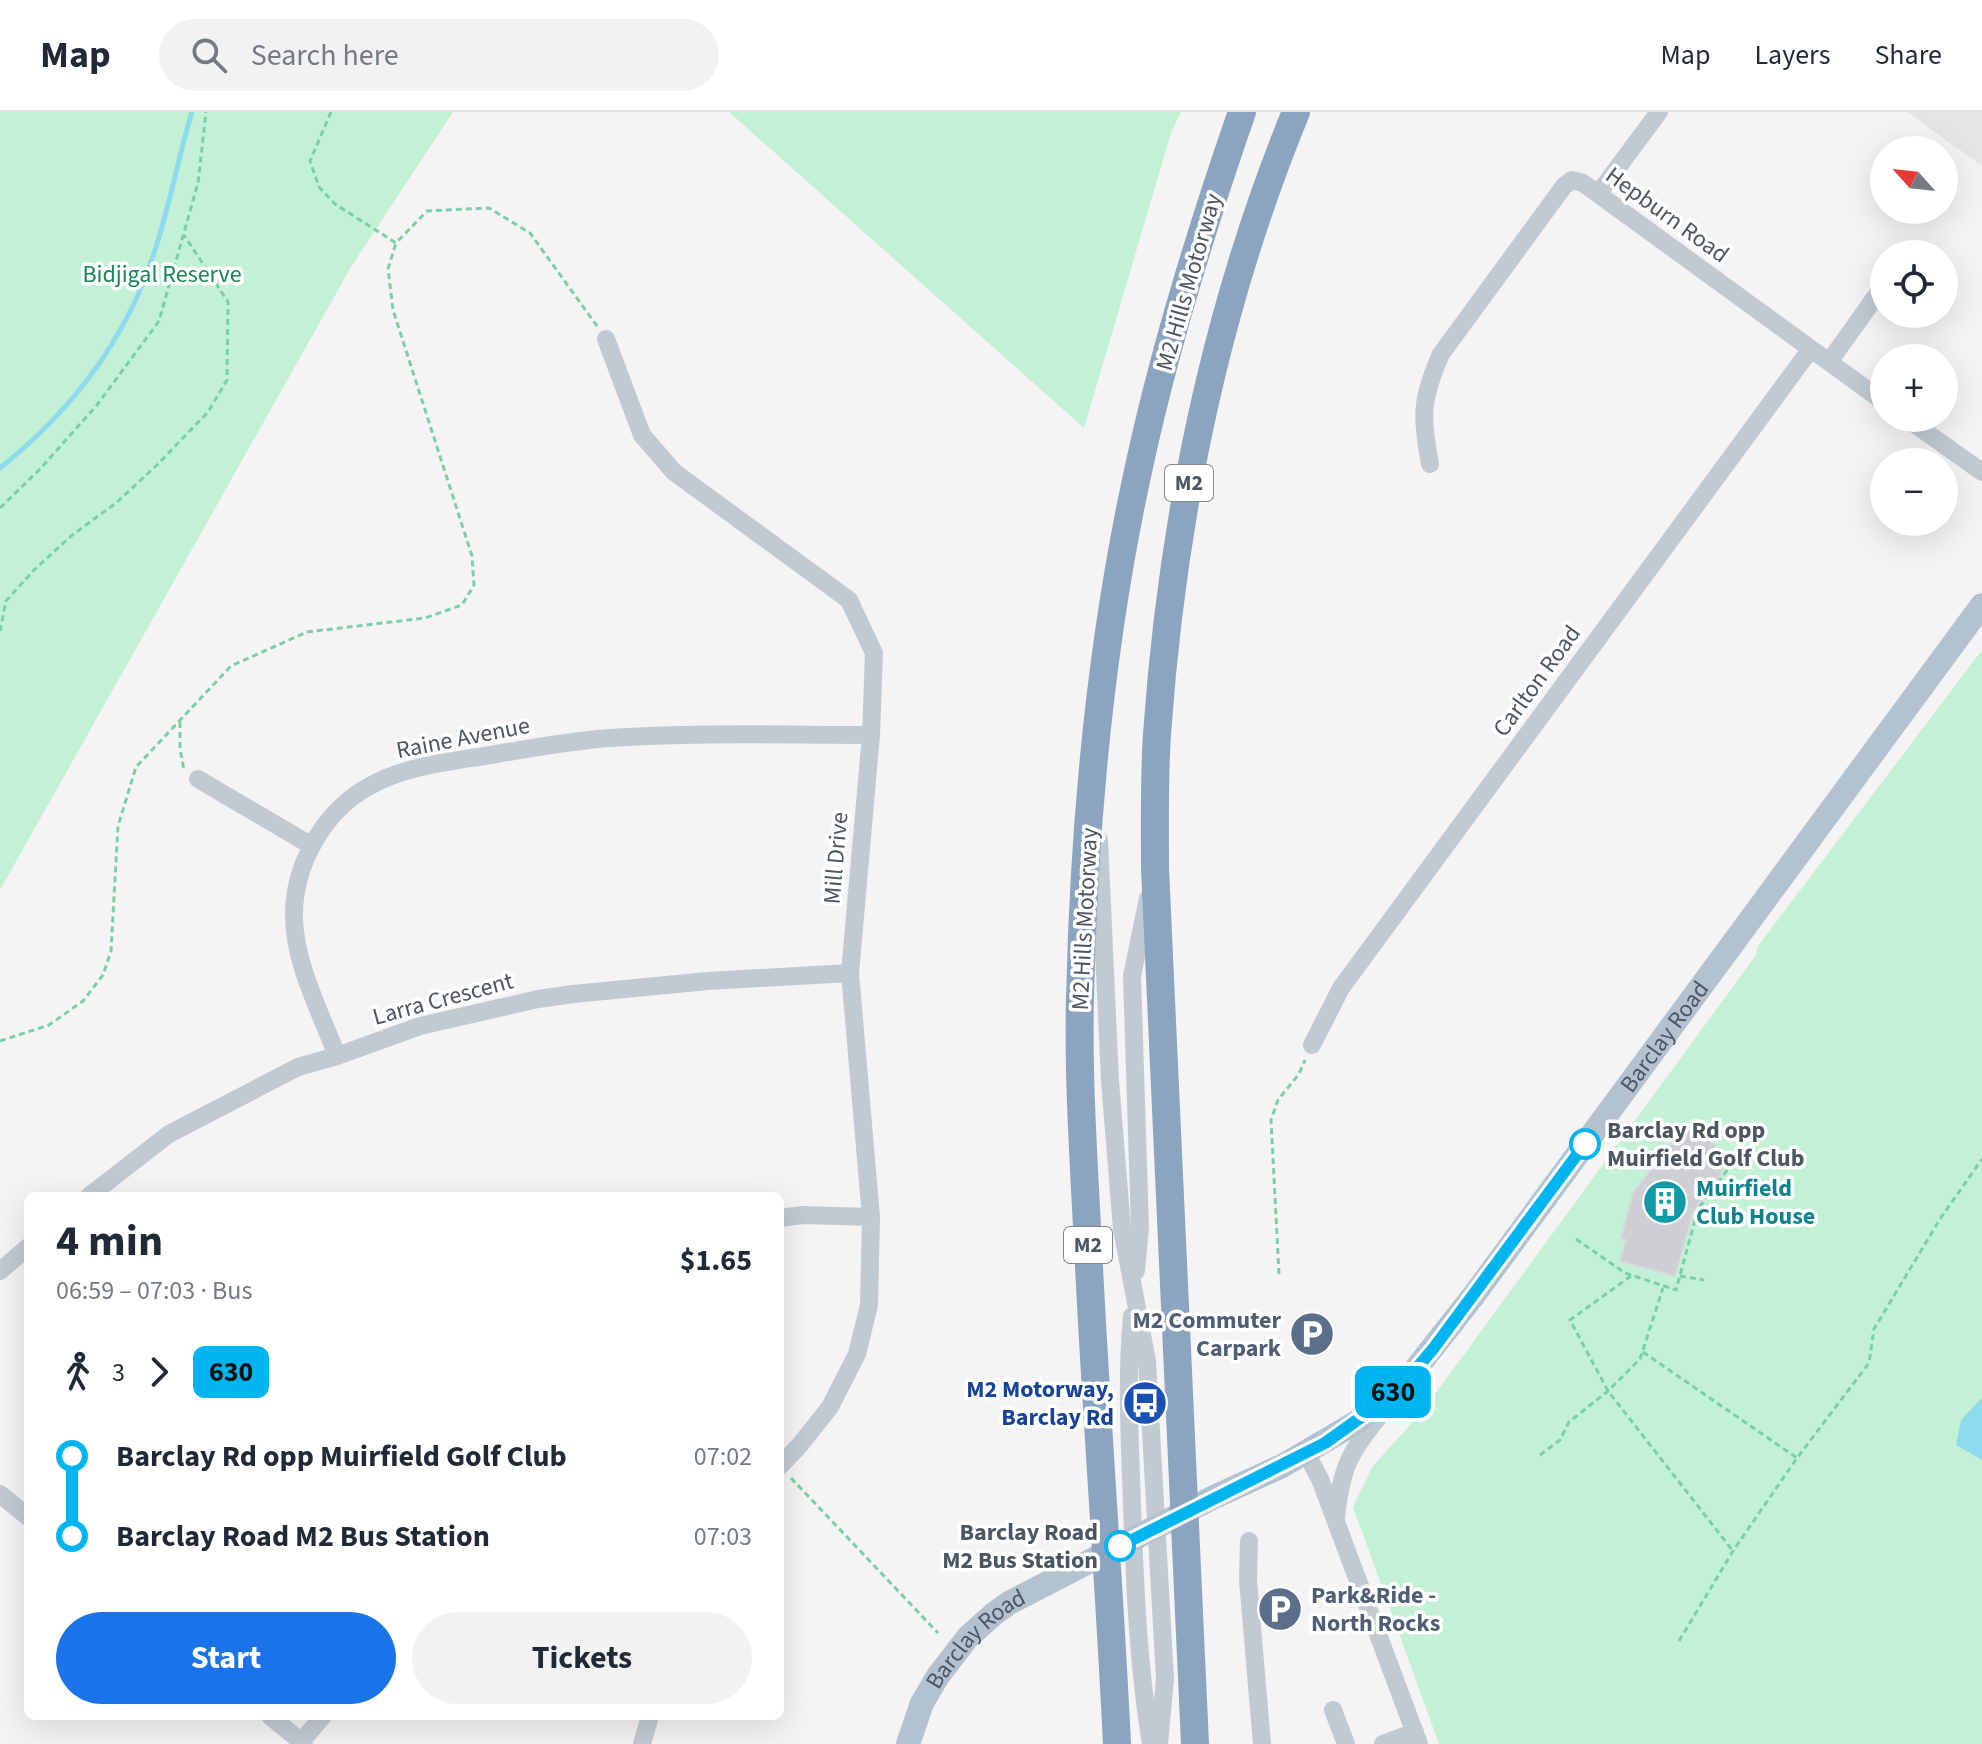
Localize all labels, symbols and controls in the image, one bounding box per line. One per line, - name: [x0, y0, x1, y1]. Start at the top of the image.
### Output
- search box: [159, 19, 719, 91]
- text: Map: [40, 28, 111, 82]
- icon: search: [187, 33, 231, 77]
- text: Search here: [251, 34, 399, 77]
- text: Map: [1660, 35, 1710, 75]
- text: Layers: [1754, 35, 1830, 75]
- text: Share: [1874, 35, 1942, 75]
- north arrow: [1870, 136, 1958, 224]
- map controls: [1870, 136, 1958, 536]
- street label: Hepburn Road: [1598, 158, 1736, 272]
- street label: M2 Hills Motorway: [1147, 189, 1231, 375]
- button: locate: [1870, 240, 1958, 328]
- park label: Bidjigal Reserve: [82, 257, 242, 292]
- button: +: [1870, 344, 1958, 432]
- button: −: [1870, 448, 1958, 536]
- road number: M2: [1165, 465, 1213, 501]
- street label: Carlton Road: [1484, 618, 1590, 744]
- street label: Raine Avenue: [393, 708, 533, 768]
- street label: Mill Drive: [815, 810, 857, 906]
- street label: M2 Hills Motorway: [1063, 827, 1107, 1011]
- street label: Larra Crescent: [369, 963, 517, 1035]
- street label: Barclay Road: [1611, 973, 1717, 1100]
- place label: Barclay Rd opp Muirfield Golf Club: [1607, 1113, 1804, 1176]
- marker: Barclay Rd opp Muirfield Golf Club: [1570, 1129, 1600, 1159]
- place label: Muirfield Club House: [1696, 1171, 1815, 1234]
- building icon: Muirfield Club House: [1641, 1178, 1689, 1226]
- text: 4 min: [56, 1210, 163, 1273]
- road number: M2: [1064, 1227, 1112, 1263]
- text: $1.65: [680, 1239, 752, 1282]
- text: 06:59 – 07:03 · Bus: [56, 1272, 252, 1309]
- place label: M2 Commuter Carpark: [1132, 1303, 1282, 1366]
- parking icon: M2 Commuter Carpark: [1288, 1310, 1336, 1358]
- icon: walk: [56, 1350, 100, 1394]
- icon: forward: [137, 1350, 181, 1394]
- text: 630: [209, 1352, 253, 1392]
- text: 3: [112, 1354, 125, 1391]
- line badge: 630: [1347, 1366, 1439, 1418]
- place label: M2 Motorway, Barclay Rd: [966, 1372, 1114, 1435]
- text: 630: [1371, 1372, 1415, 1412]
- bus stop icon: M2 Motorway, Barclay Rd: [1121, 1379, 1169, 1427]
- text: Barclay Rd opp Muirfield Golf Club: [116, 1435, 567, 1478]
- text: 07:02: [694, 1438, 752, 1475]
- text: Barclay Road M2 Bus Station: [116, 1515, 490, 1558]
- place label: Barclay Road M2 Bus Station: [942, 1515, 1098, 1578]
- text: 07:03: [694, 1518, 752, 1555]
- marker: Barclay Road M2 Bus Station: [1105, 1531, 1135, 1561]
- place label: Park&Ride - North Rocks: [1311, 1578, 1440, 1641]
- street label: Barclay Road: [917, 1580, 1032, 1695]
- parking icon: Park&Ride - North Rocks: [1256, 1585, 1304, 1633]
- button: Start: [56, 1612, 396, 1704]
- button: Tickets: [412, 1612, 752, 1704]

